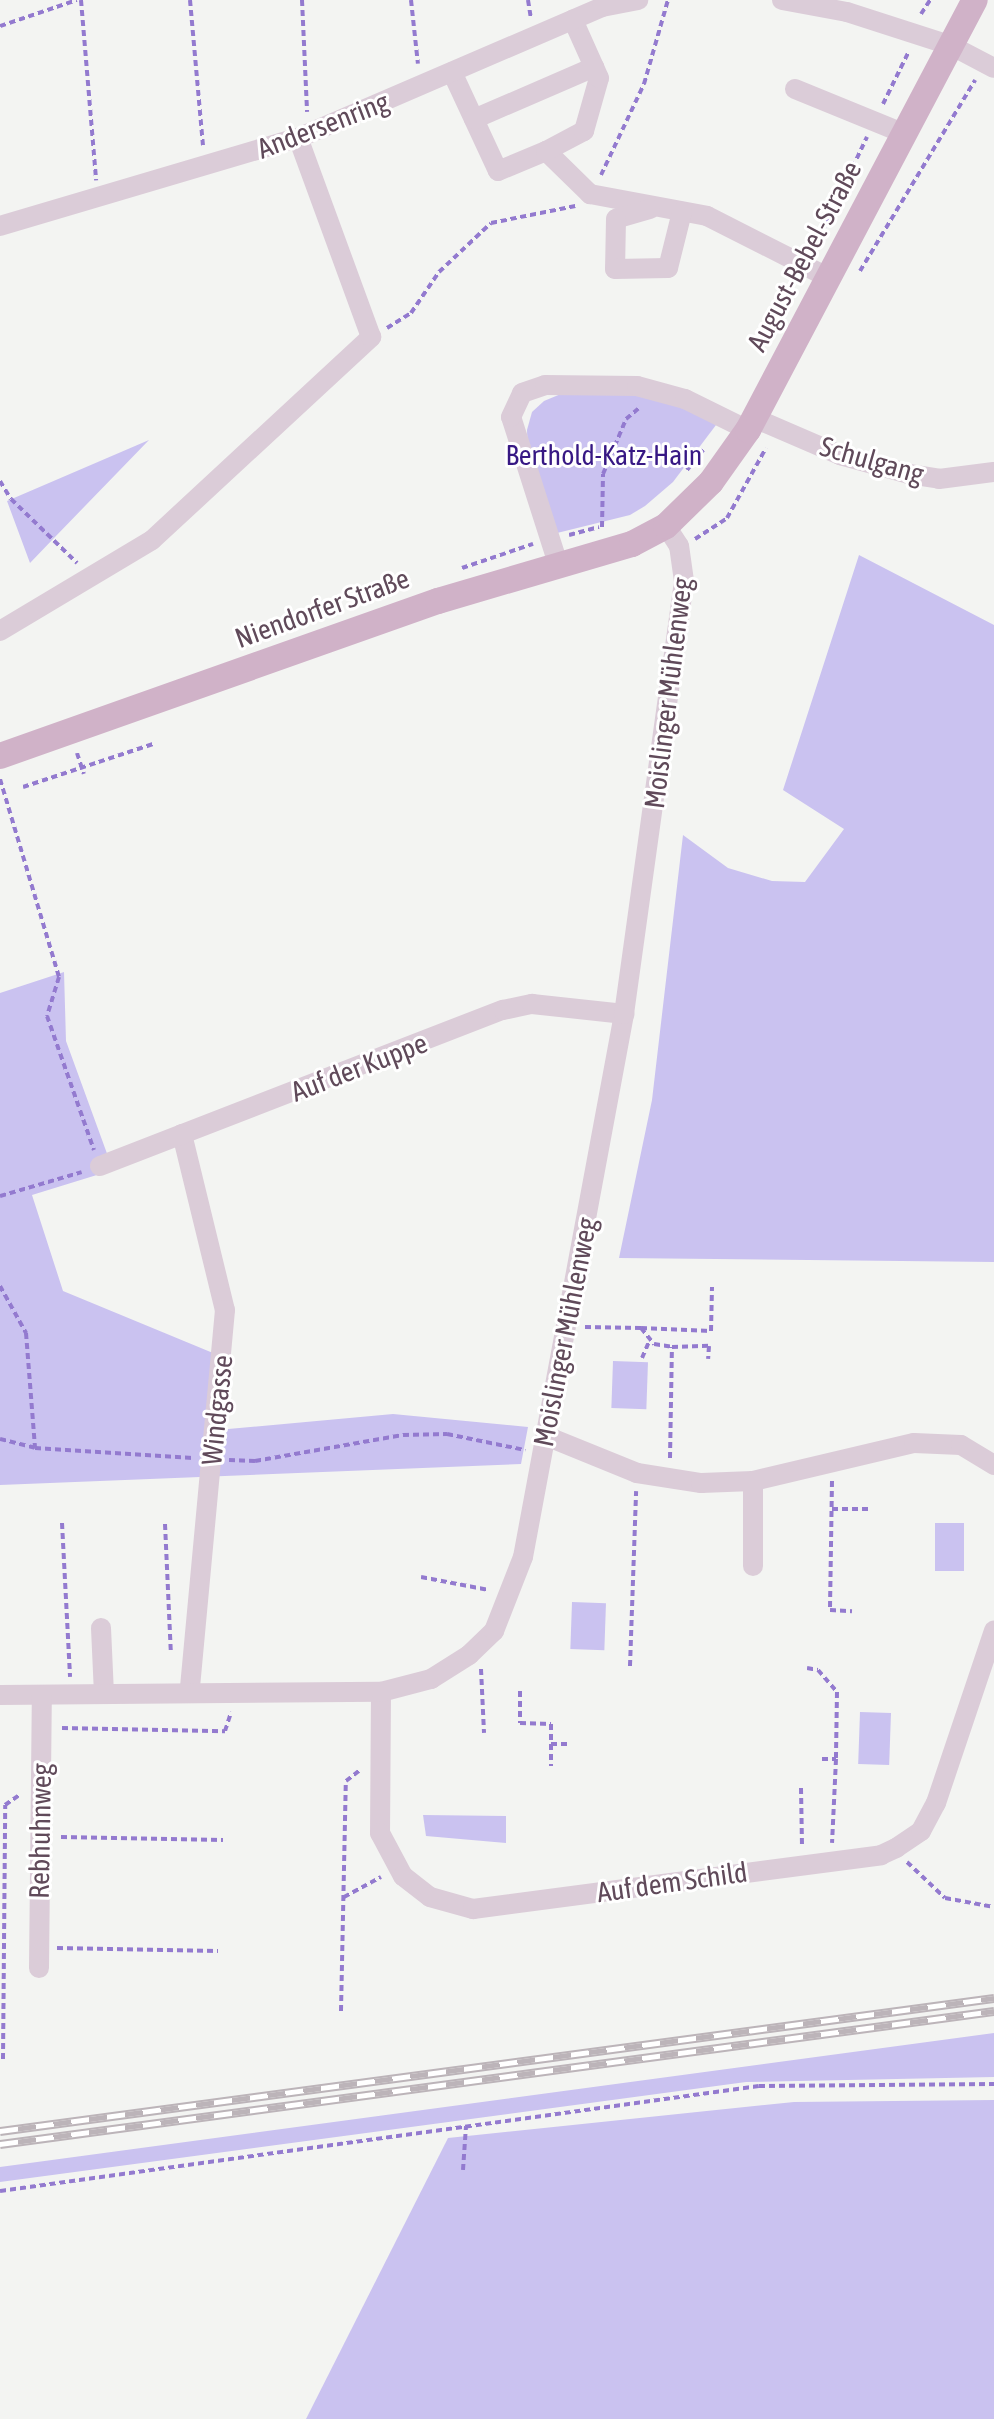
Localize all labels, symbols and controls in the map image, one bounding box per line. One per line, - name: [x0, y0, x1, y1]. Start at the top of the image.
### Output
- street label: Andersenring: [253, 85, 393, 165]
- street label: August-Bebel-Straße: [740, 155, 868, 357]
- street label: Schulgang: [816, 429, 928, 491]
- park label: Berthold-Katz-Hain: [506, 438, 702, 472]
- street label: Niendorfer Straße: [230, 561, 414, 655]
- street label: Moislinger Mühlenweg: [637, 576, 699, 810]
- street label: Auf der Kuppe: [286, 1026, 432, 1108]
- street label: Moislinger Mühlenweg: [526, 1215, 604, 1449]
- street label: Windgasse: [195, 1353, 239, 1467]
- street label: Rebhuhnweg: [22, 1763, 58, 1899]
- street label: Auf dem Schild: [595, 1855, 749, 1909]

